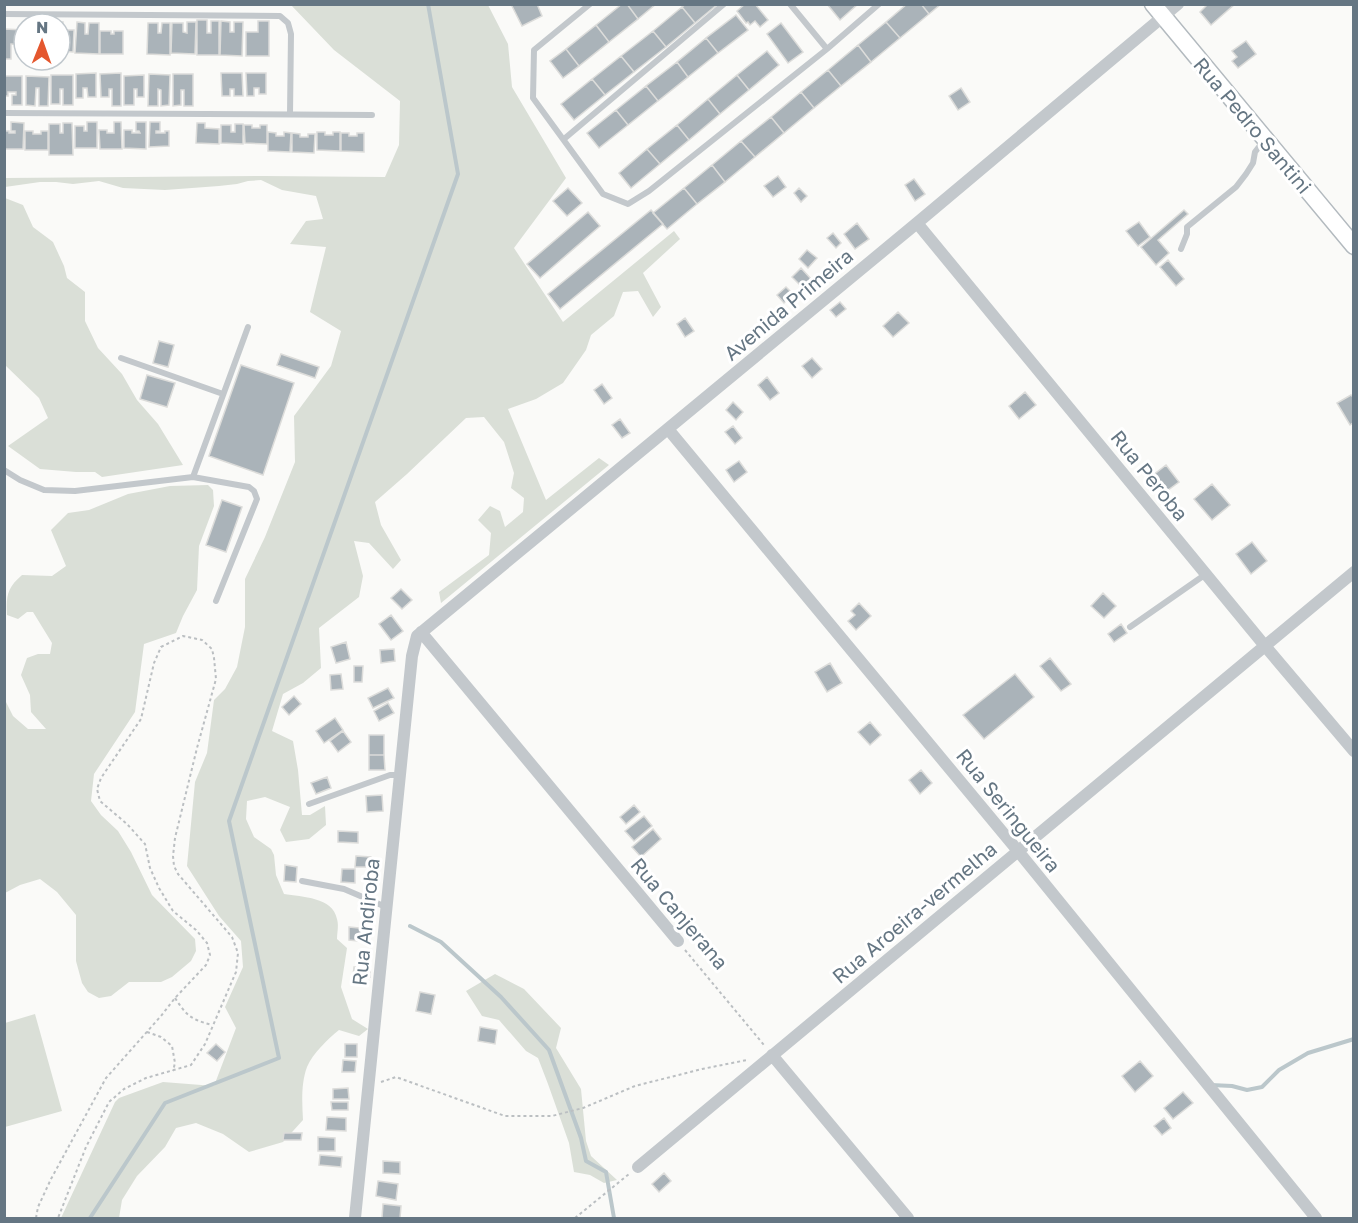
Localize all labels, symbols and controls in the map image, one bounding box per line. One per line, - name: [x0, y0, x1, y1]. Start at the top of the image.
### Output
- north arrow: [12, 12, 72, 72]
- text: N: [36, 17, 49, 37]
- street label: Rua Pedro Santini: [1189, 52, 1317, 198]
- street label: Avenida Primeira: [719, 243, 857, 365]
- street label: Rua Peroba: [1106, 425, 1194, 525]
- street label: Rua Seringueira: [952, 743, 1066, 877]
- street label: Rua Aroeira-vermelha: [827, 836, 1001, 988]
- street label: Rua Canjerana: [626, 852, 734, 974]
- street label: Rua Andiroba: [346, 857, 384, 987]

